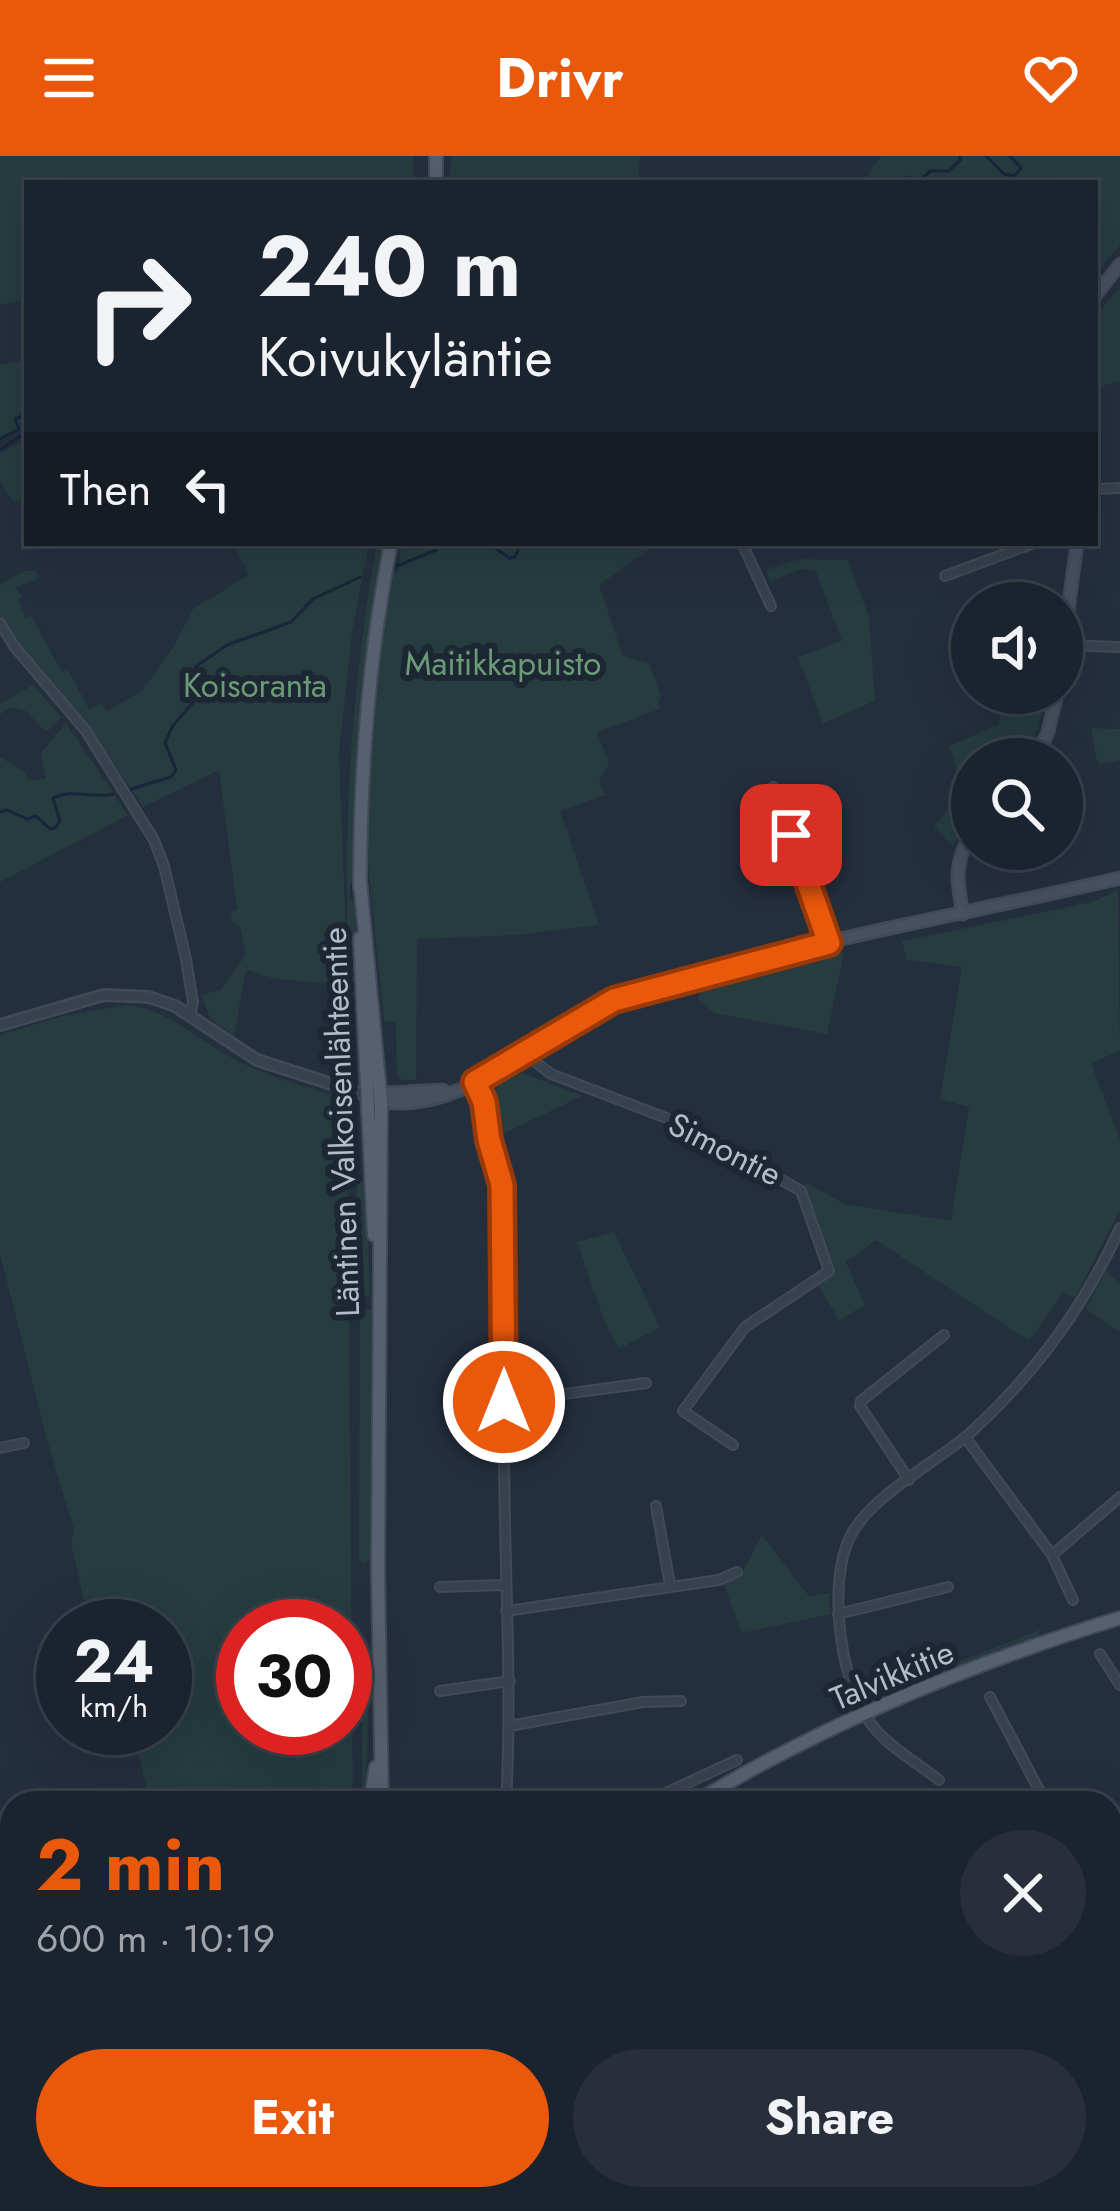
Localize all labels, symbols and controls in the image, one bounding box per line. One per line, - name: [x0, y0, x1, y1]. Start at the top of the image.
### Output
- text: Drivr: [496, 39, 624, 117]
- icon: menu: [36, 45, 102, 111]
- icon: heart: [1018, 45, 1084, 111]
- text: 240 m: [258, 206, 521, 328]
- icon: right: [60, 228, 216, 384]
- text: Koivukyläntie: [258, 318, 553, 396]
- icon: left: [175, 456, 241, 522]
- text: Then: [60, 457, 151, 522]
- map controls: [951, 582, 1083, 870]
- button: sound: [951, 582, 1083, 714]
- park label: Maitikkapuisto: [405, 640, 601, 687]
- park label: Koisoranta: [183, 662, 327, 709]
- button: search: [951, 738, 1083, 870]
- pin: [740, 784, 842, 886]
- icon: arrive: [758, 802, 824, 868]
- street label: Läntinen Valkoisenlähteentie: [311, 926, 371, 1318]
- street label: Simontie: [660, 1101, 790, 1197]
- position arrow: [441, 1339, 567, 1465]
- speed limit sign: 30: [216, 1599, 372, 1755]
- text: 24: [73, 1618, 155, 1705]
- street label: Talvikkitie: [823, 1628, 961, 1722]
- text: km/h: [80, 1685, 148, 1728]
- text: 2 min: [36, 1813, 225, 1917]
- button: close: [960, 1830, 1086, 1956]
- text: 600 m · 10:19: [36, 1910, 275, 1967]
- button: Exit: [36, 2049, 549, 2187]
- button: Share: [573, 2049, 1086, 2187]

